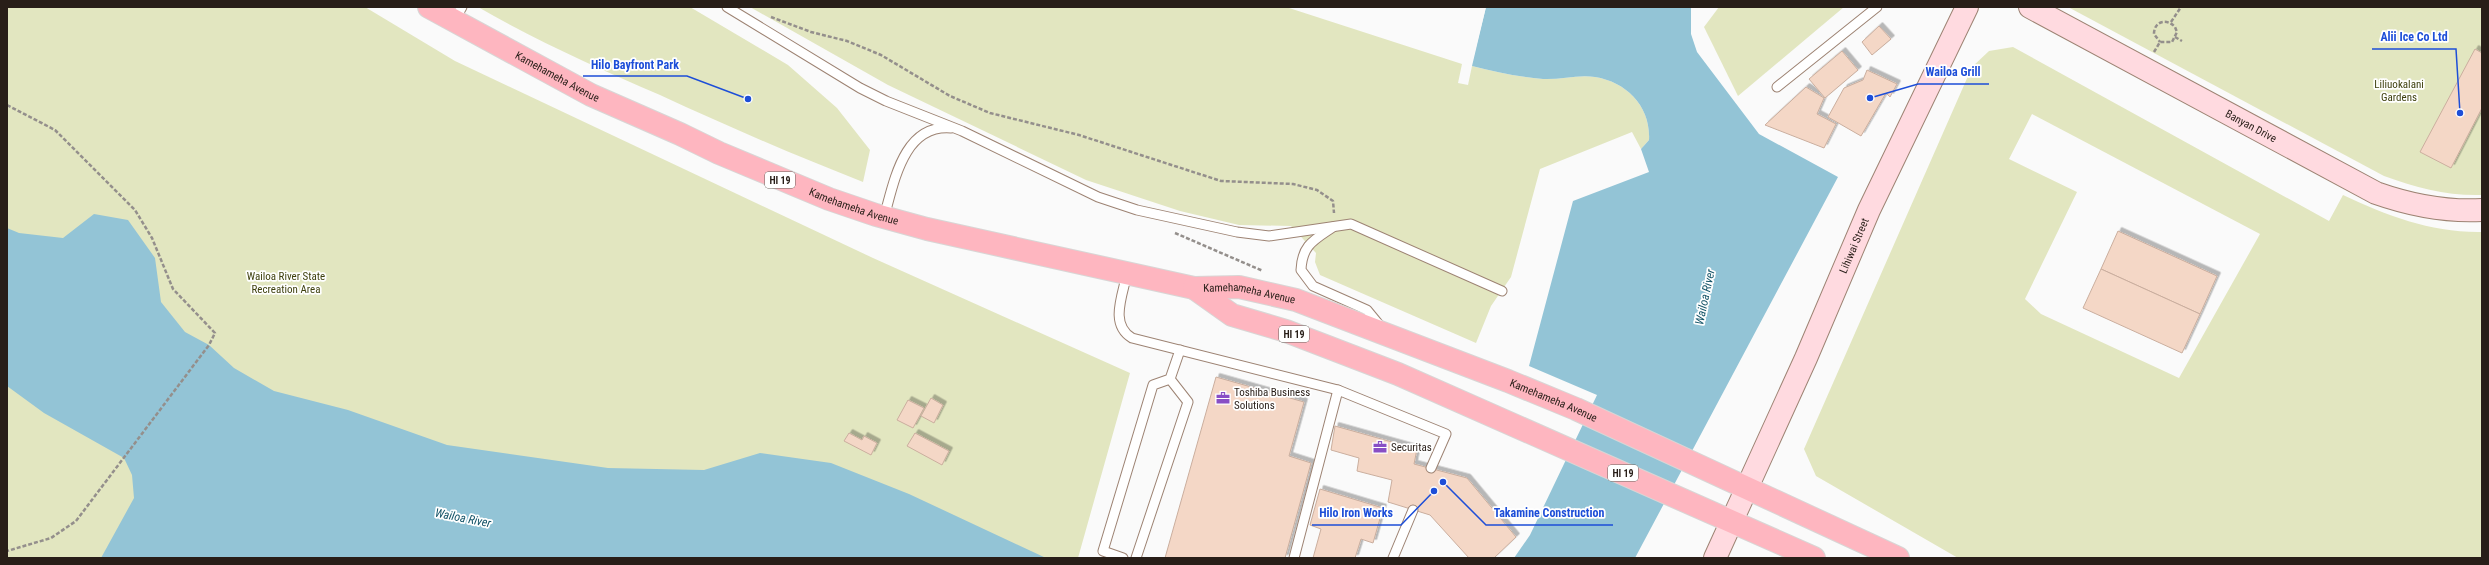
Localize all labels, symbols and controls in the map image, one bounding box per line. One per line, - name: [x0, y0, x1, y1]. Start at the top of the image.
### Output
- callout: Alii Ice Co Ltd: [2372, 25, 2456, 49]
- text: Alii Ice Co Ltd: [2380, 30, 2448, 44]
- street label: Kamehameha Avenue: [513, 49, 601, 104]
- callout: Hilo Bayfront Park: [583, 52, 687, 76]
- text: Hilo Bayfront Park: [591, 58, 679, 72]
- callout: Wailoa Grill: [1918, 60, 1989, 84]
- text: Wailoa Grill: [1926, 65, 1980, 79]
- park label: Liliuokalani Gardens: [2374, 78, 2424, 104]
- street label: Banyan Drive: [2223, 107, 2279, 145]
- road number: HI 19: [765, 172, 795, 188]
- street label: Kamehameha Avenue: [807, 185, 900, 227]
- street label: Lihiwai Street: [1836, 216, 1871, 275]
- water label: Wailoa River: [1692, 267, 1718, 326]
- park label: Wailoa River State Recreation Area: [247, 270, 325, 296]
- street label: Kamehameha Avenue: [1203, 281, 1297, 306]
- road number: HI 19: [1279, 326, 1309, 342]
- street label: Kamehameha Avenue: [1508, 376, 1599, 424]
- place label: Toshiba Business Solutions: [1234, 386, 1310, 412]
- office icon: Toshiba Business Solutions: [1215, 390, 1231, 406]
- office icon: Securitas: [1372, 439, 1388, 455]
- place label: Securitas: [1391, 441, 1432, 454]
- road number: HI 19: [1608, 465, 1638, 481]
- callout: Hilo Iron Works: [1312, 501, 1401, 525]
- callout: Takamine Construction: [1486, 501, 1613, 525]
- water label: Wailoa River: [434, 506, 493, 530]
- text: Hilo Iron Works: [1319, 506, 1393, 520]
- text: Takamine Construction: [1494, 506, 1604, 520]

